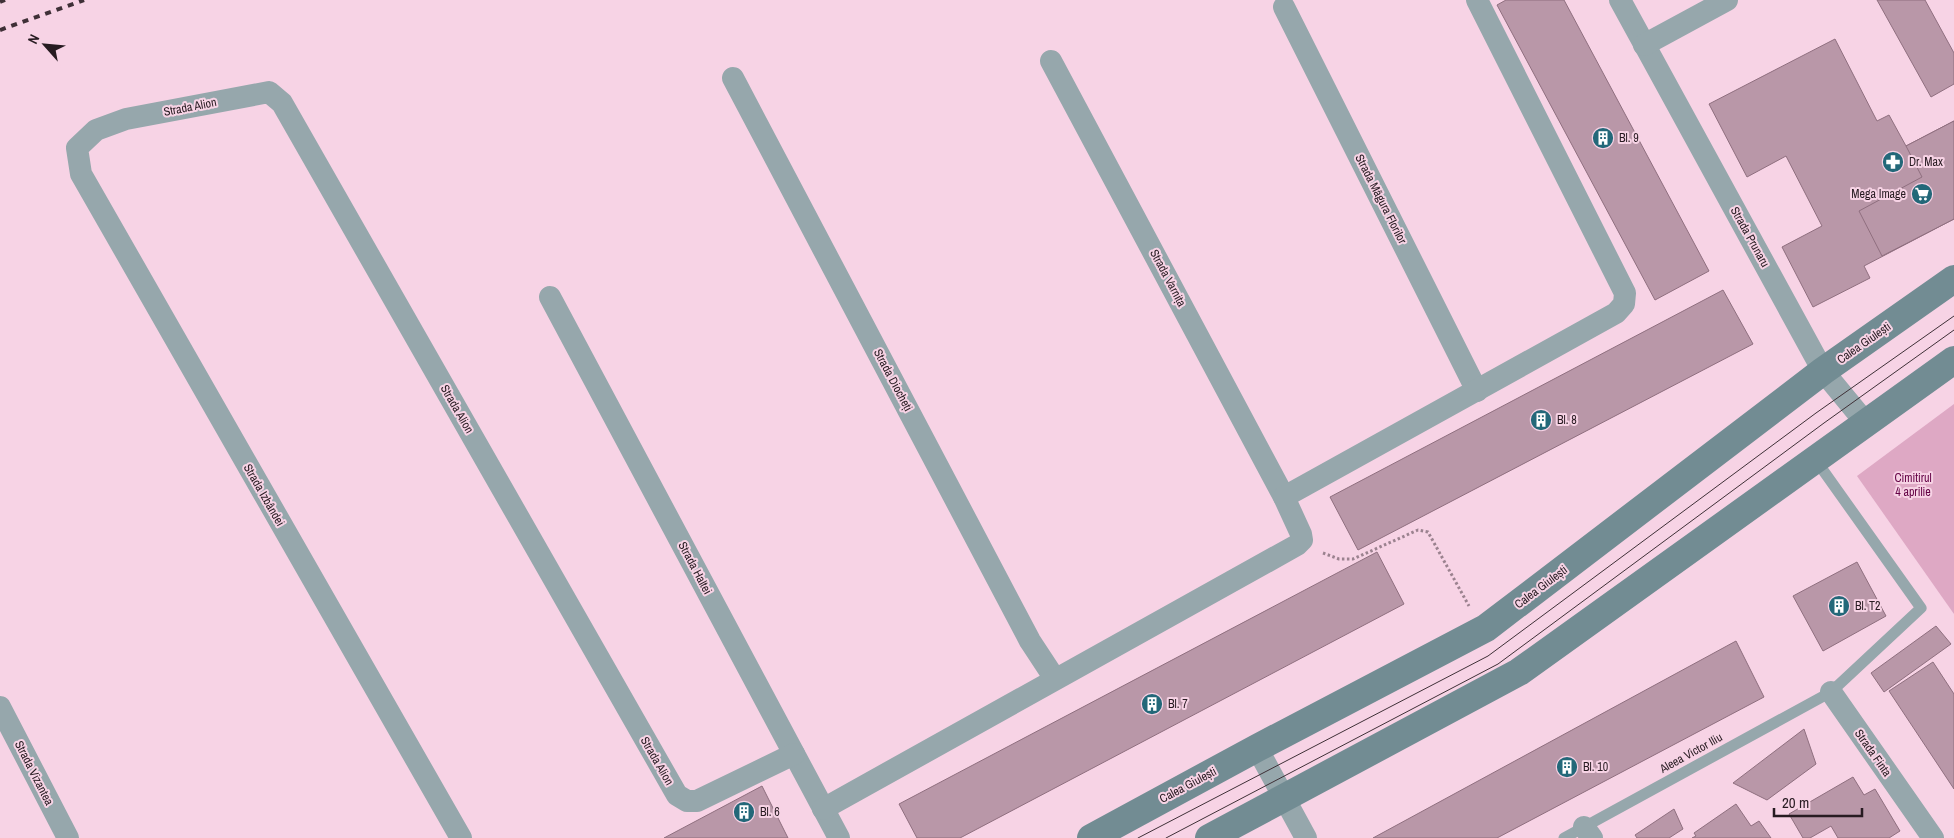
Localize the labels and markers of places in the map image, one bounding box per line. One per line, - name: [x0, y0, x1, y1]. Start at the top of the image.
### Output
- building icon: Bl. 9: [1591, 126, 1615, 150]
- place label: Bl. 9: [1619, 130, 1639, 146]
- pharmacy icon: Dr. Max: [1881, 150, 1905, 174]
- place label: Dr. Max: [1909, 154, 1943, 170]
- supermarket icon: Mega Image: [1910, 182, 1934, 206]
- place label: Mega Image: [1851, 186, 1906, 202]
- building icon: Bl. 8: [1529, 408, 1553, 432]
- place label: Bl. 8: [1557, 412, 1577, 428]
- building icon: Bl. T2: [1827, 594, 1851, 618]
- place label: Bl. T2: [1855, 598, 1881, 614]
- building icon: Bl. 7: [1140, 692, 1164, 716]
- place label: Bl. 7: [1168, 696, 1188, 712]
- building icon: Bl. 10: [1555, 755, 1579, 779]
- place label: Bl. 10: [1583, 759, 1608, 775]
- building icon: Bl. 6: [732, 800, 756, 824]
- place label: Bl. 6: [760, 804, 780, 820]

